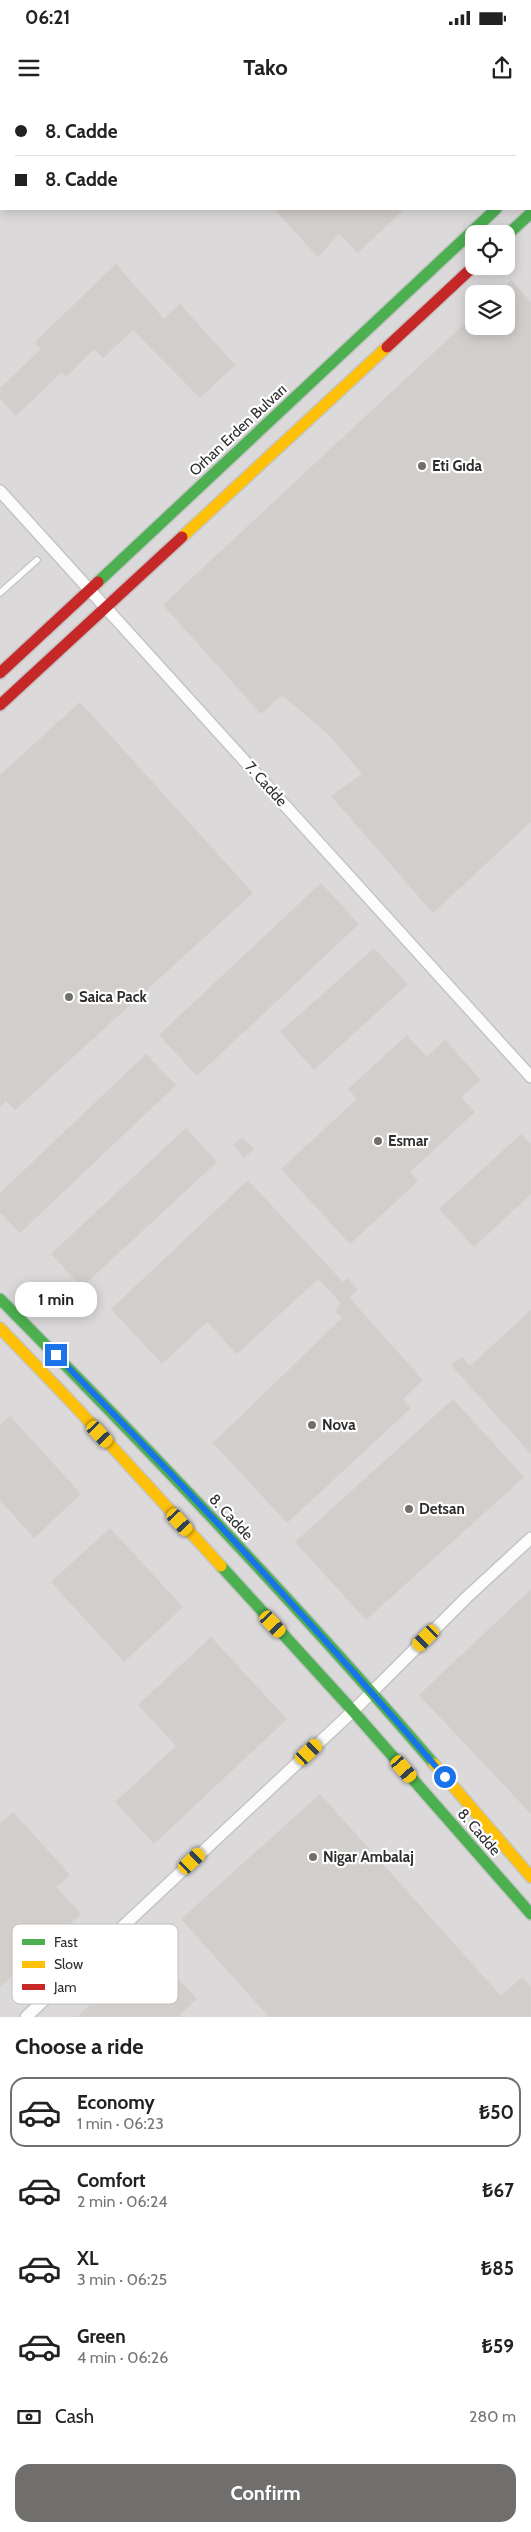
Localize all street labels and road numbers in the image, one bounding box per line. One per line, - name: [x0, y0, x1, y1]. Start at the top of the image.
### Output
- street label: Orhan Erden Bulvarı: [186, 380, 290, 480]
- street label: 7. Cadde: [241, 758, 291, 810]
- street label: 8. Cadde: [205, 1490, 257, 1544]
- street label: 8. Cadde: [454, 1805, 504, 1859]

